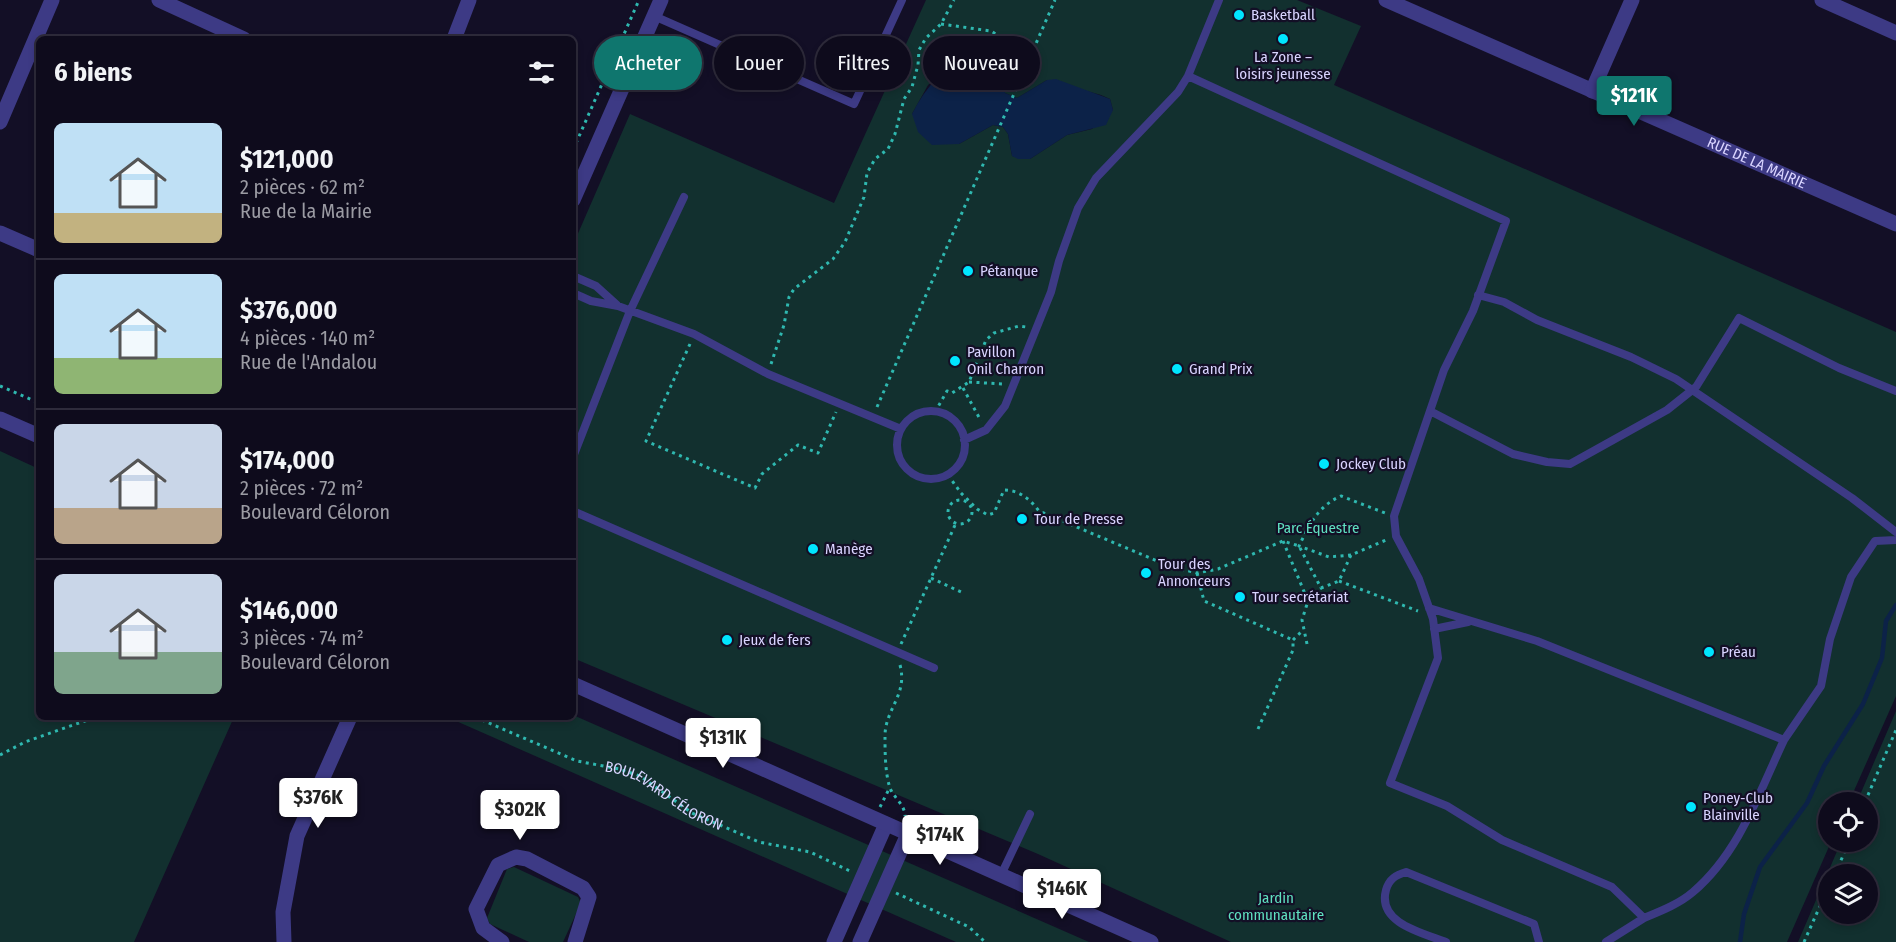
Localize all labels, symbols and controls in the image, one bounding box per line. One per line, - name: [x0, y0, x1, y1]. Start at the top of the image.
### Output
- place label: Basketball: [1251, 6, 1315, 24]
- marker: Basketball: [1232, 8, 1246, 22]
- marker: La Zone – loisirs jeunesse: [1276, 32, 1290, 46]
- chip: Acheter: [594, 36, 702, 90]
- chip: Louer: [714, 36, 804, 90]
- chip: Filtres: [816, 36, 911, 90]
- chip: Nouveau: [923, 36, 1040, 90]
- place label: La Zone – loisirs jeunesse: [1235, 48, 1331, 83]
- icon: filters: [525, 56, 558, 89]
- text: 6 biens: [54, 57, 132, 88]
- pin: $121K: [1592, 76, 1676, 127]
- text: $121K: [1611, 83, 1657, 107]
- street label: RUE DE LA MAIRIE: [1704, 133, 1809, 193]
- text: $121,000: [240, 144, 334, 175]
- icon: home: [102, 147, 174, 219]
- text: 2 pièces · 62 m²: [240, 175, 365, 199]
- text: Rue de la Mairie: [240, 199, 372, 223]
- place label: Pétanque: [980, 262, 1038, 280]
- marker: Pétanque: [961, 264, 975, 278]
- text: $376,000: [240, 295, 337, 326]
- icon: home: [102, 298, 174, 370]
- text: 4 pièces · 140 m²: [240, 326, 375, 350]
- place label: Pavillon Onil Charron: [967, 343, 1044, 378]
- text: Rue de l'Andalou: [240, 350, 377, 374]
- marker: Pavillon Onil Charron: [948, 354, 962, 368]
- place label: Grand Prix: [1189, 360, 1253, 378]
- marker: Grand Prix: [1170, 362, 1184, 376]
- text: $174,000: [240, 445, 335, 476]
- icon: home: [102, 448, 174, 520]
- place label: Jockey Club: [1336, 455, 1406, 473]
- marker: Jockey Club: [1317, 457, 1331, 471]
- text: 2 pièces · 72 m²: [240, 476, 363, 500]
- text: Boulevard Céloron: [240, 500, 390, 524]
- place label: Tour de Presse: [1034, 510, 1123, 528]
- marker: Tour de Presse: [1015, 512, 1029, 526]
- park label: Parc Équestre: [1277, 519, 1359, 537]
- place label: Manège: [825, 540, 873, 558]
- marker: Manège: [806, 542, 820, 556]
- place label: Tour des Annonceurs: [1158, 555, 1230, 590]
- marker: Tour des Annonceurs: [1139, 566, 1153, 580]
- place label: Tour secrétariat: [1252, 588, 1349, 606]
- marker: Tour secrétariat: [1233, 590, 1247, 604]
- text: $146,000: [240, 595, 338, 626]
- icon: home: [102, 598, 174, 670]
- text: 3 pièces · 74 m²: [240, 626, 364, 650]
- place label: Jeux de fers: [739, 631, 811, 649]
- marker: Jeux de fers: [720, 633, 734, 647]
- place label: Préau: [1721, 643, 1756, 661]
- marker: Préau: [1702, 645, 1716, 659]
- text: Boulevard Céloron: [240, 650, 390, 674]
- pin: $131K: [681, 718, 765, 769]
- text: $131K: [700, 725, 746, 749]
- street label: BOULEVARD CÉLORON: [603, 758, 725, 834]
- pin: $376K: [276, 778, 360, 829]
- text: $376K: [293, 785, 343, 809]
- place label: Poney-Club Blainville: [1703, 789, 1773, 824]
- pin: $302K: [478, 790, 562, 841]
- map controls: [1818, 792, 1878, 924]
- button: locate: [1818, 792, 1878, 852]
- text: $302K: [494, 797, 546, 821]
- marker: Poney-Club Blainville: [1684, 800, 1698, 814]
- pin: $174K: [898, 815, 982, 866]
- text: $174K: [916, 822, 964, 846]
- button: layers: [1818, 864, 1878, 924]
- pin: $146K: [1020, 869, 1104, 920]
- text: $146K: [1037, 876, 1087, 900]
- park label: Jardin communautaire: [1228, 889, 1324, 924]

